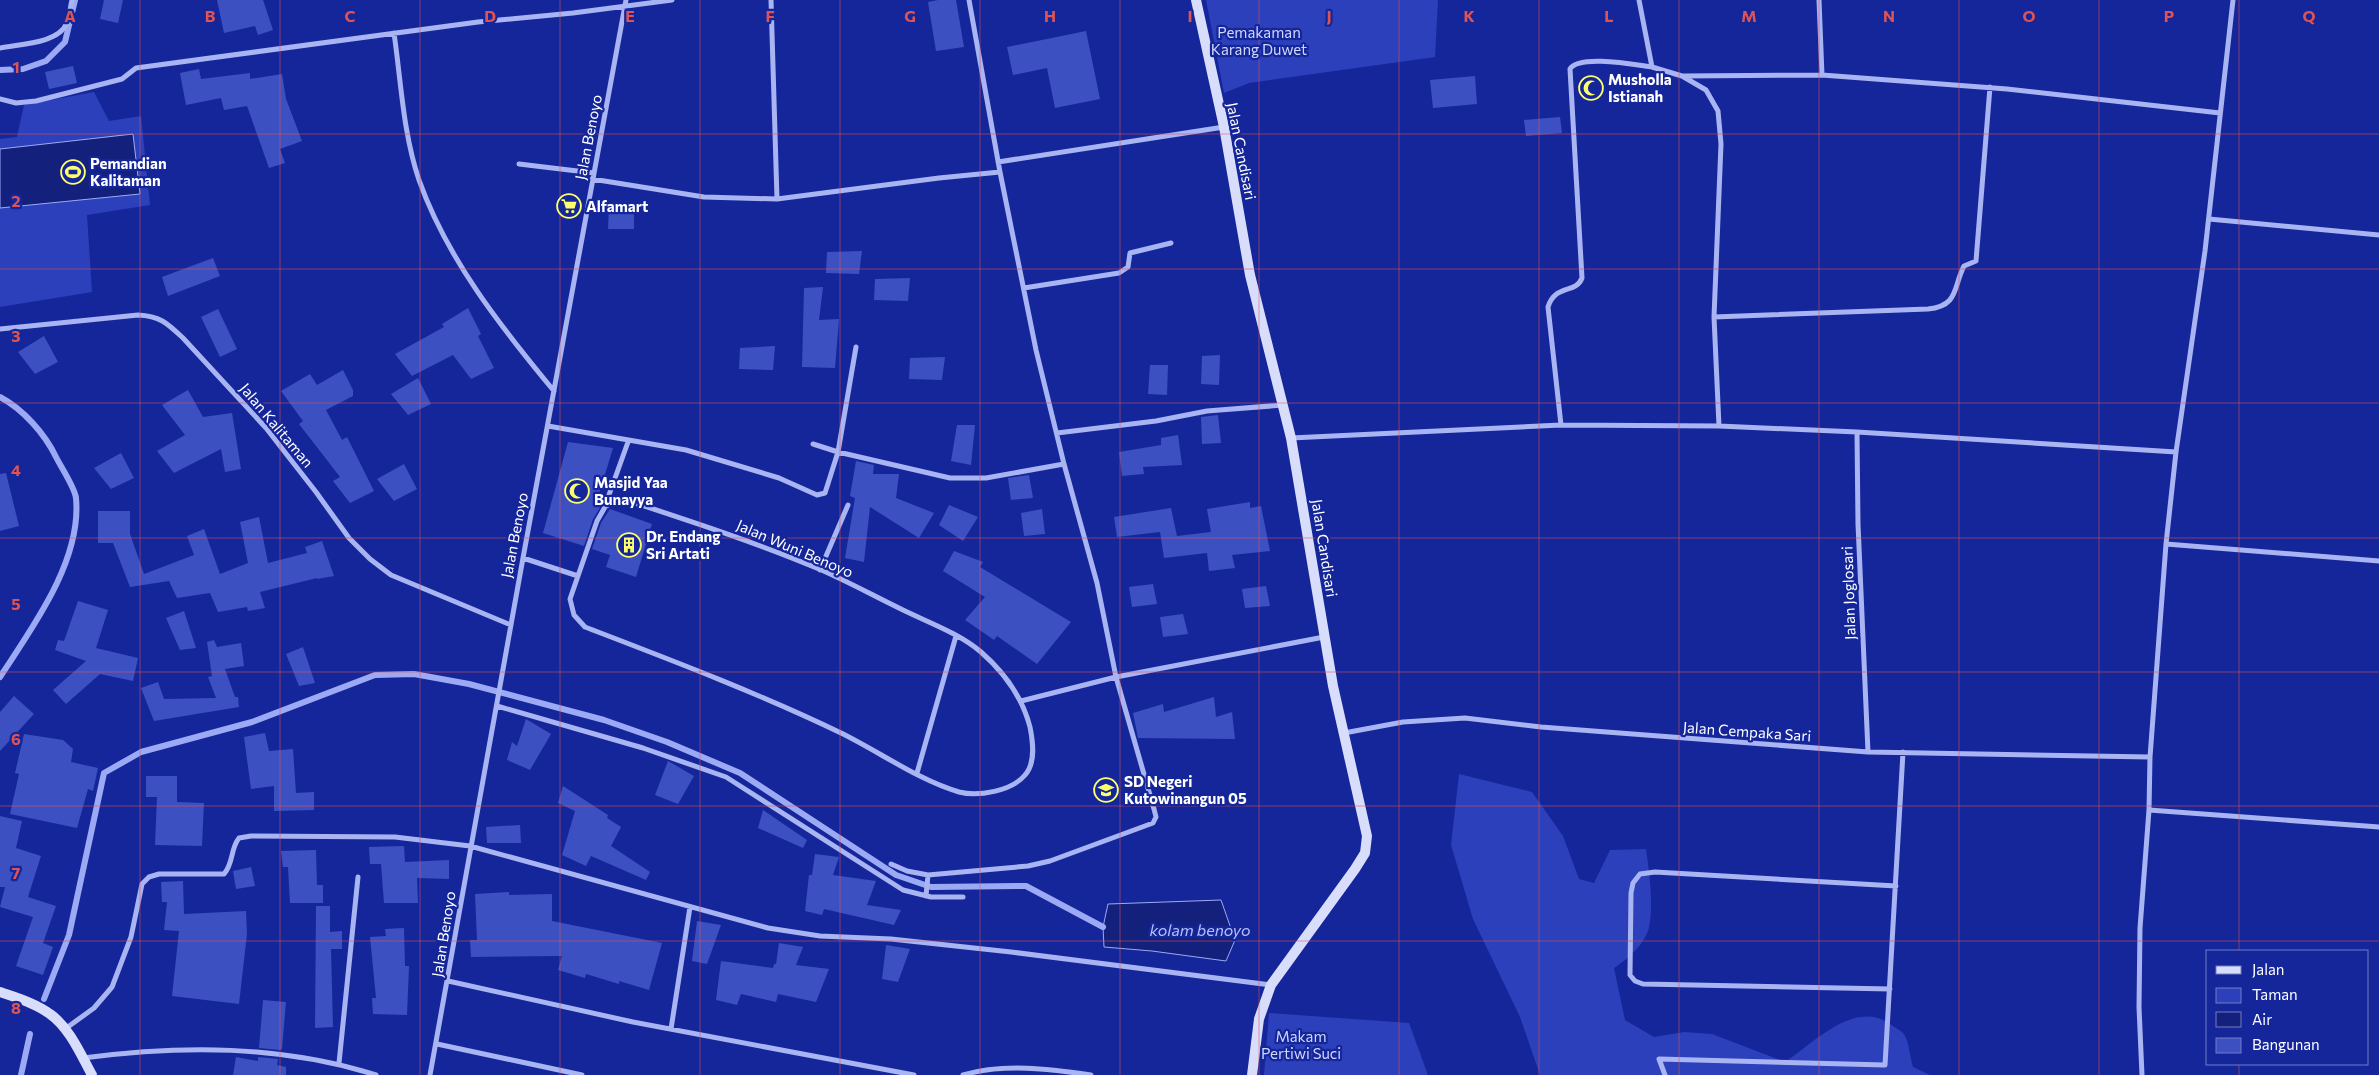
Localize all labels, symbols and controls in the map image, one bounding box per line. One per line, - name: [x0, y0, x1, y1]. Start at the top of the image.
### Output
- text: A: [64, 6, 76, 25]
- text: B: [205, 6, 216, 25]
- text: C: [345, 6, 356, 25]
- text: D: [484, 6, 496, 25]
- text: E: [625, 6, 635, 25]
- text: F: [765, 6, 775, 25]
- text: G: [904, 6, 916, 25]
- text: H: [1044, 6, 1056, 25]
- text: I: [1187, 6, 1193, 25]
- text: J: [1326, 6, 1332, 25]
- text: K: [1463, 6, 1475, 25]
- text: L: [1604, 6, 1614, 25]
- text: M: [1741, 6, 1757, 25]
- text: N: [1883, 6, 1895, 25]
- text: O: [2022, 6, 2036, 25]
- text: P: [2164, 6, 2174, 25]
- text: Q: [2302, 6, 2316, 25]
- park label: Pemakaman Karang Duwet: [1211, 23, 1307, 58]
- text: 1: [12, 57, 20, 76]
- place label: Musholla Istianah: [1608, 70, 1672, 105]
- mosque icon: Musholla Istianah: [1578, 75, 1604, 101]
- street label: Jalan Benoyo: [571, 93, 605, 181]
- street label: Jalan Candisari: [1224, 101, 1260, 201]
- place label: Pemandian Kalitaman: [90, 154, 167, 189]
- sports icon: Pemandian Kalitaman: [60, 159, 86, 185]
- text: 2: [11, 191, 21, 210]
- supermarket icon: Alfamart: [556, 193, 582, 219]
- place label: Alfamart: [586, 197, 648, 215]
- text: 3: [11, 326, 21, 345]
- street label: Jalan Kalitaman: [237, 379, 317, 471]
- text: 4: [11, 460, 21, 479]
- place label: Masjid Yaa Bunayya: [594, 473, 668, 508]
- mosque icon: Masjid Yaa Bunayya: [564, 478, 590, 504]
- street label: Jalan Benoyo: [497, 491, 531, 579]
- street label: Jalan Candisari: [1308, 498, 1342, 598]
- street label: Jalan Wuni Benoyo: [734, 515, 856, 581]
- place label: Dr. Endang Sri Artati: [646, 527, 721, 562]
- building icon: Dr. Endang Sri Artati: [616, 532, 642, 558]
- street label: Jalan Joglosari: [1837, 546, 1859, 640]
- text: 5: [11, 594, 21, 613]
- street label: Jalan Cempaka Sari: [1682, 718, 1812, 744]
- text: 6: [11, 729, 21, 748]
- place label: SD Negeri Kutowinangun 05: [1124, 772, 1247, 807]
- school or university icon: SD Negeri Kutowinangun 05: [1093, 777, 1119, 803]
- text: 7: [12, 863, 21, 882]
- street label: Jalan Benoyo: [427, 890, 459, 978]
- water label: kolam benoyo: [1149, 920, 1251, 939]
- legend: [2206, 950, 2369, 1065]
- text: Jalan: [2252, 960, 2284, 978]
- text: Taman: [2252, 985, 2298, 1003]
- text: 8: [11, 998, 21, 1017]
- text: Air: [2252, 1010, 2272, 1028]
- park label: Makam Pertiwi Suci: [1261, 1027, 1341, 1062]
- text: Bangunan: [2252, 1035, 2320, 1053]

